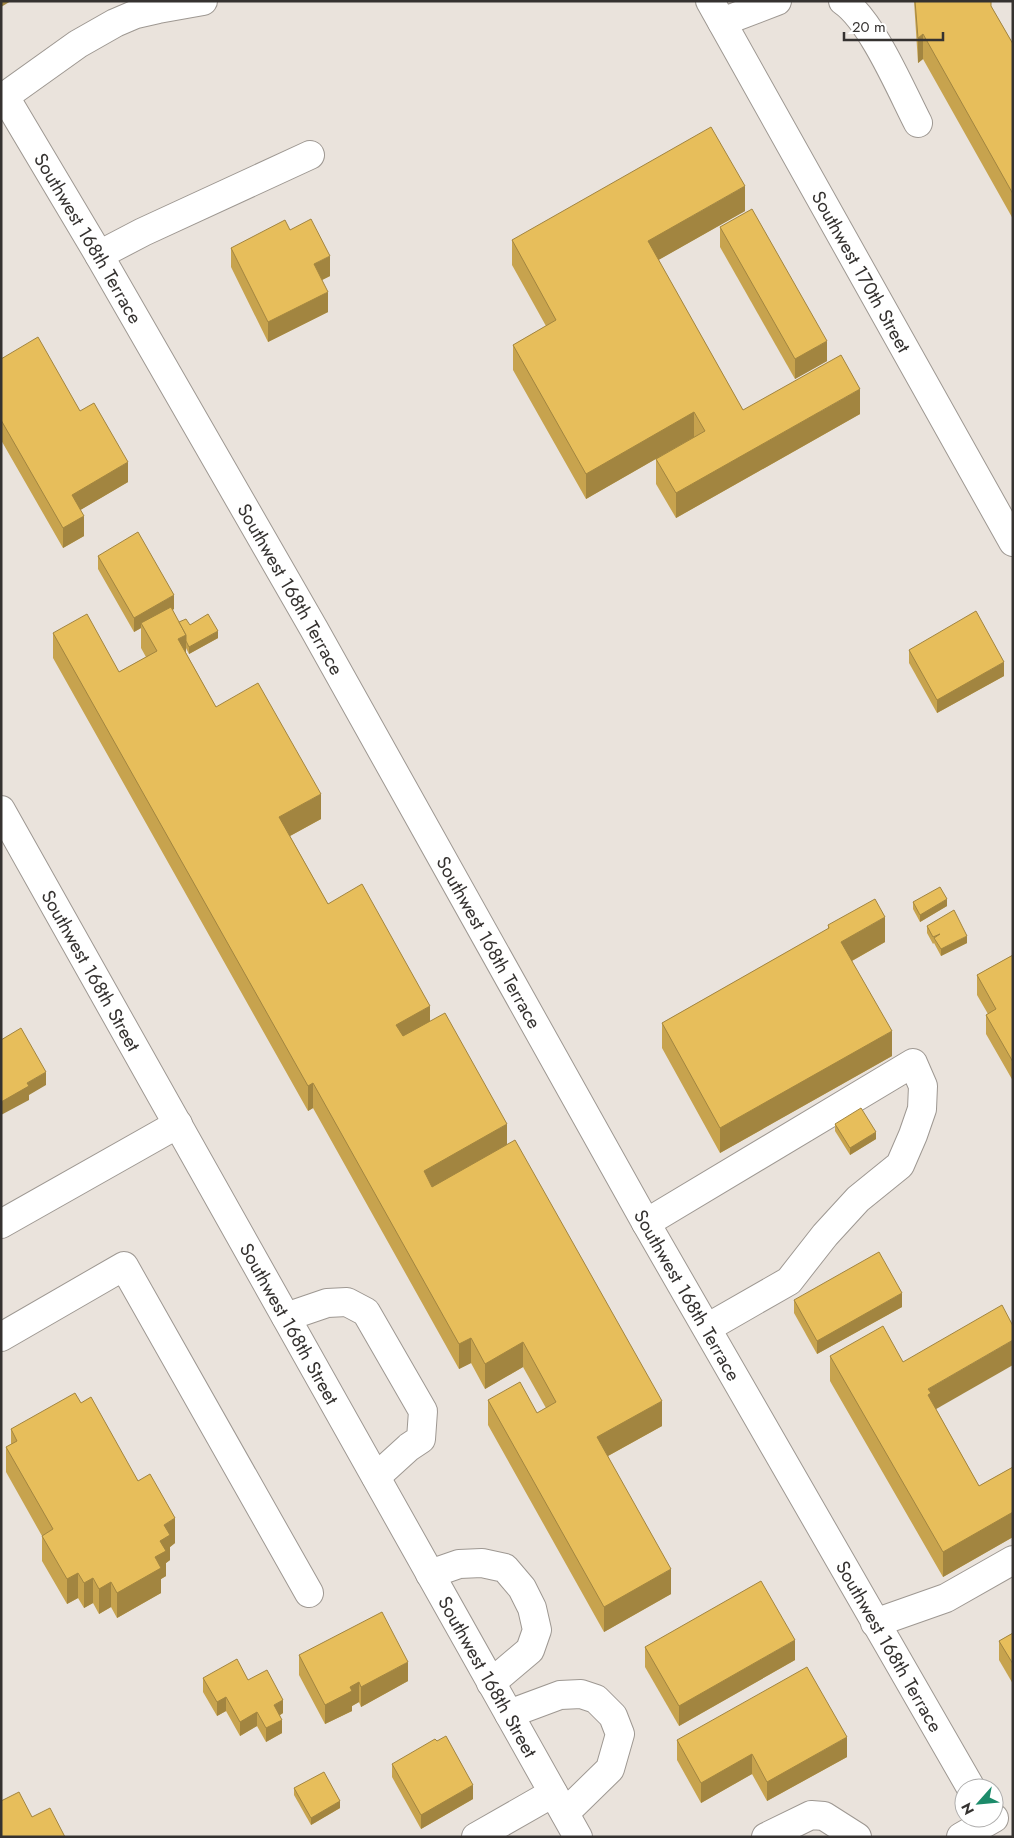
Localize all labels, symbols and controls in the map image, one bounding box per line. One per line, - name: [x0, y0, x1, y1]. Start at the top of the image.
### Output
- scale bar: [844, 10, 943, 42]
- text: 20 m: [852, 16, 886, 38]
- street label: Southwest 168th Terrace: [28, 148, 149, 329]
- street label: Southwest 170th Street: [805, 186, 918, 357]
- street label: Southwest 168th Terrace: [231, 498, 351, 680]
- street label: Southwest 168th Terrace: [430, 851, 548, 1033]
- street label: Southwest 168th Street: [35, 885, 147, 1056]
- street label: Southwest 168th Terrace: [628, 1205, 748, 1386]
- street label: Southwest 168th Street: [233, 1238, 346, 1409]
- street label: Southwest 168th Terrace: [829, 1556, 950, 1737]
- street label: Southwest 168th Street: [432, 1591, 544, 1763]
- north arrow: [954, 1778, 1004, 1828]
- text: N: [956, 1799, 979, 1818]

